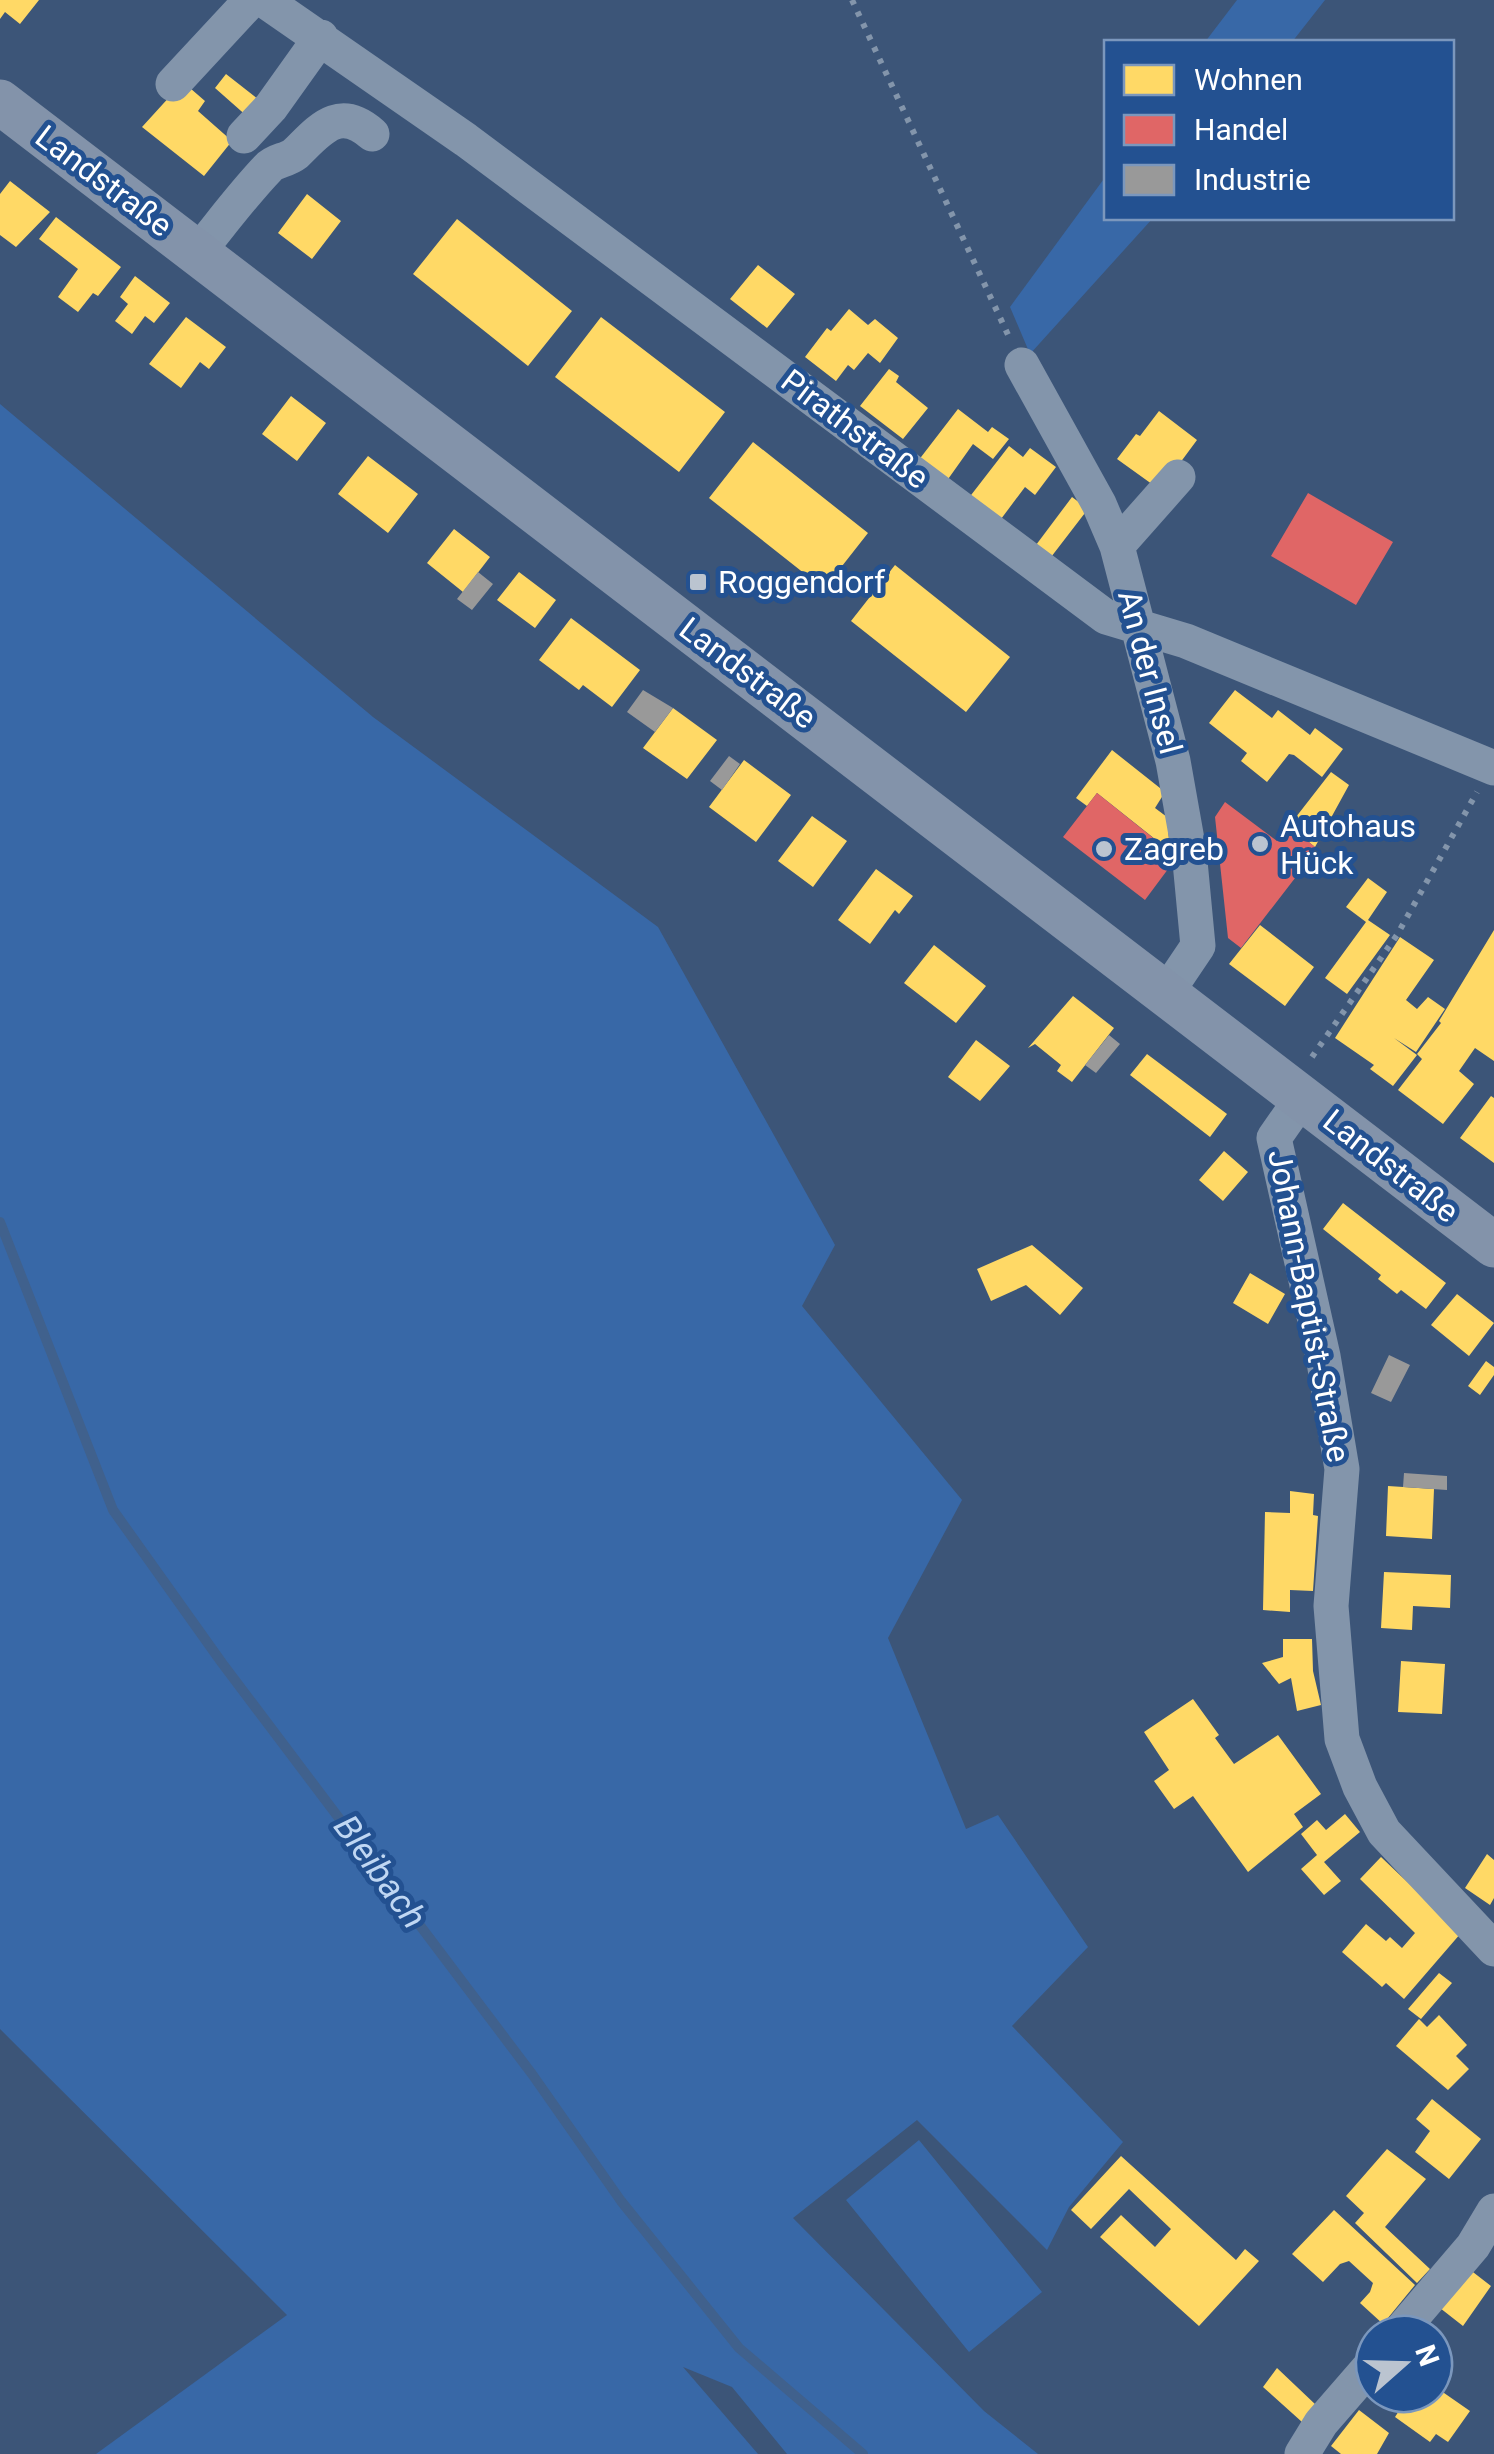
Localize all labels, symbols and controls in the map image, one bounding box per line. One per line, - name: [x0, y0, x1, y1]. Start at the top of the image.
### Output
- legend: [1104, 40, 1454, 220]
- text: Wohnen: [1194, 62, 1303, 97]
- text: Handel: [1194, 112, 1288, 147]
- street label: Landstraße: [28, 117, 180, 245]
- text: Industrie: [1194, 162, 1311, 197]
- street label: Pirathstraße: [774, 361, 936, 497]
- place label: Roggendorf: [718, 563, 886, 601]
- marker: Roggendorf: [687, 571, 709, 593]
- street label: An der Insel: [1110, 586, 1190, 758]
- street label: Landstraße: [672, 609, 824, 737]
- place label: Autohaus Hück: [1280, 807, 1416, 882]
- place label: Zagreb: [1124, 830, 1224, 868]
- marker: Autohaus Hück: [1249, 833, 1271, 855]
- marker: Zagreb: [1093, 838, 1115, 860]
- street label: Landstraße: [1316, 1101, 1466, 1231]
- street label: Johann-Baptist-Straße: [1260, 1146, 1358, 1466]
- water label: Bleibach: [325, 1807, 435, 1937]
- north arrow: [1354, 2314, 1454, 2414]
- text: N: [1408, 2341, 1446, 2371]

